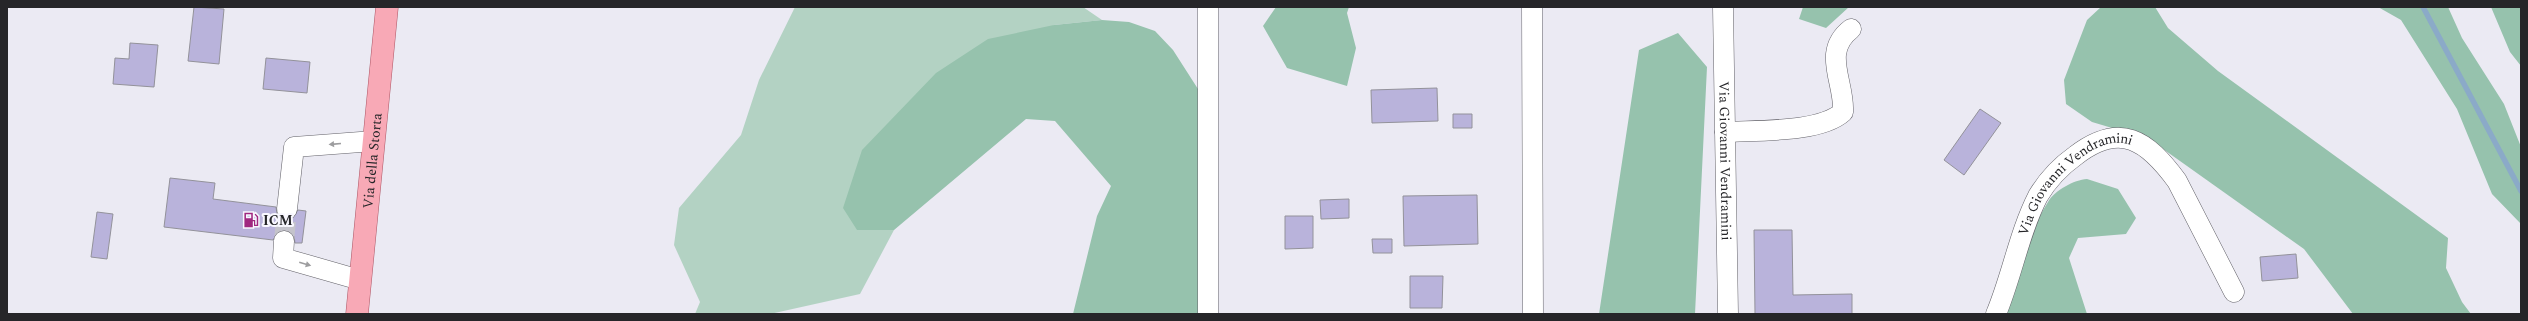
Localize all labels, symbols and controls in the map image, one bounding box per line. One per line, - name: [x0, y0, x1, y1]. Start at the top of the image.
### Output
- street label: Via Giovanni Vendramini: [1714, 81, 1737, 241]
- street label: Via della Storta: [357, 112, 387, 209]
- street label: Via Giovanni Vendramini: [2012, 127, 2136, 238]
- one-way arrow: [329, 140, 341, 147]
- place label: ICM: [263, 210, 293, 231]
- fuel station icon: ICM: [242, 211, 260, 229]
- one-way arrow: [299, 261, 311, 267]

